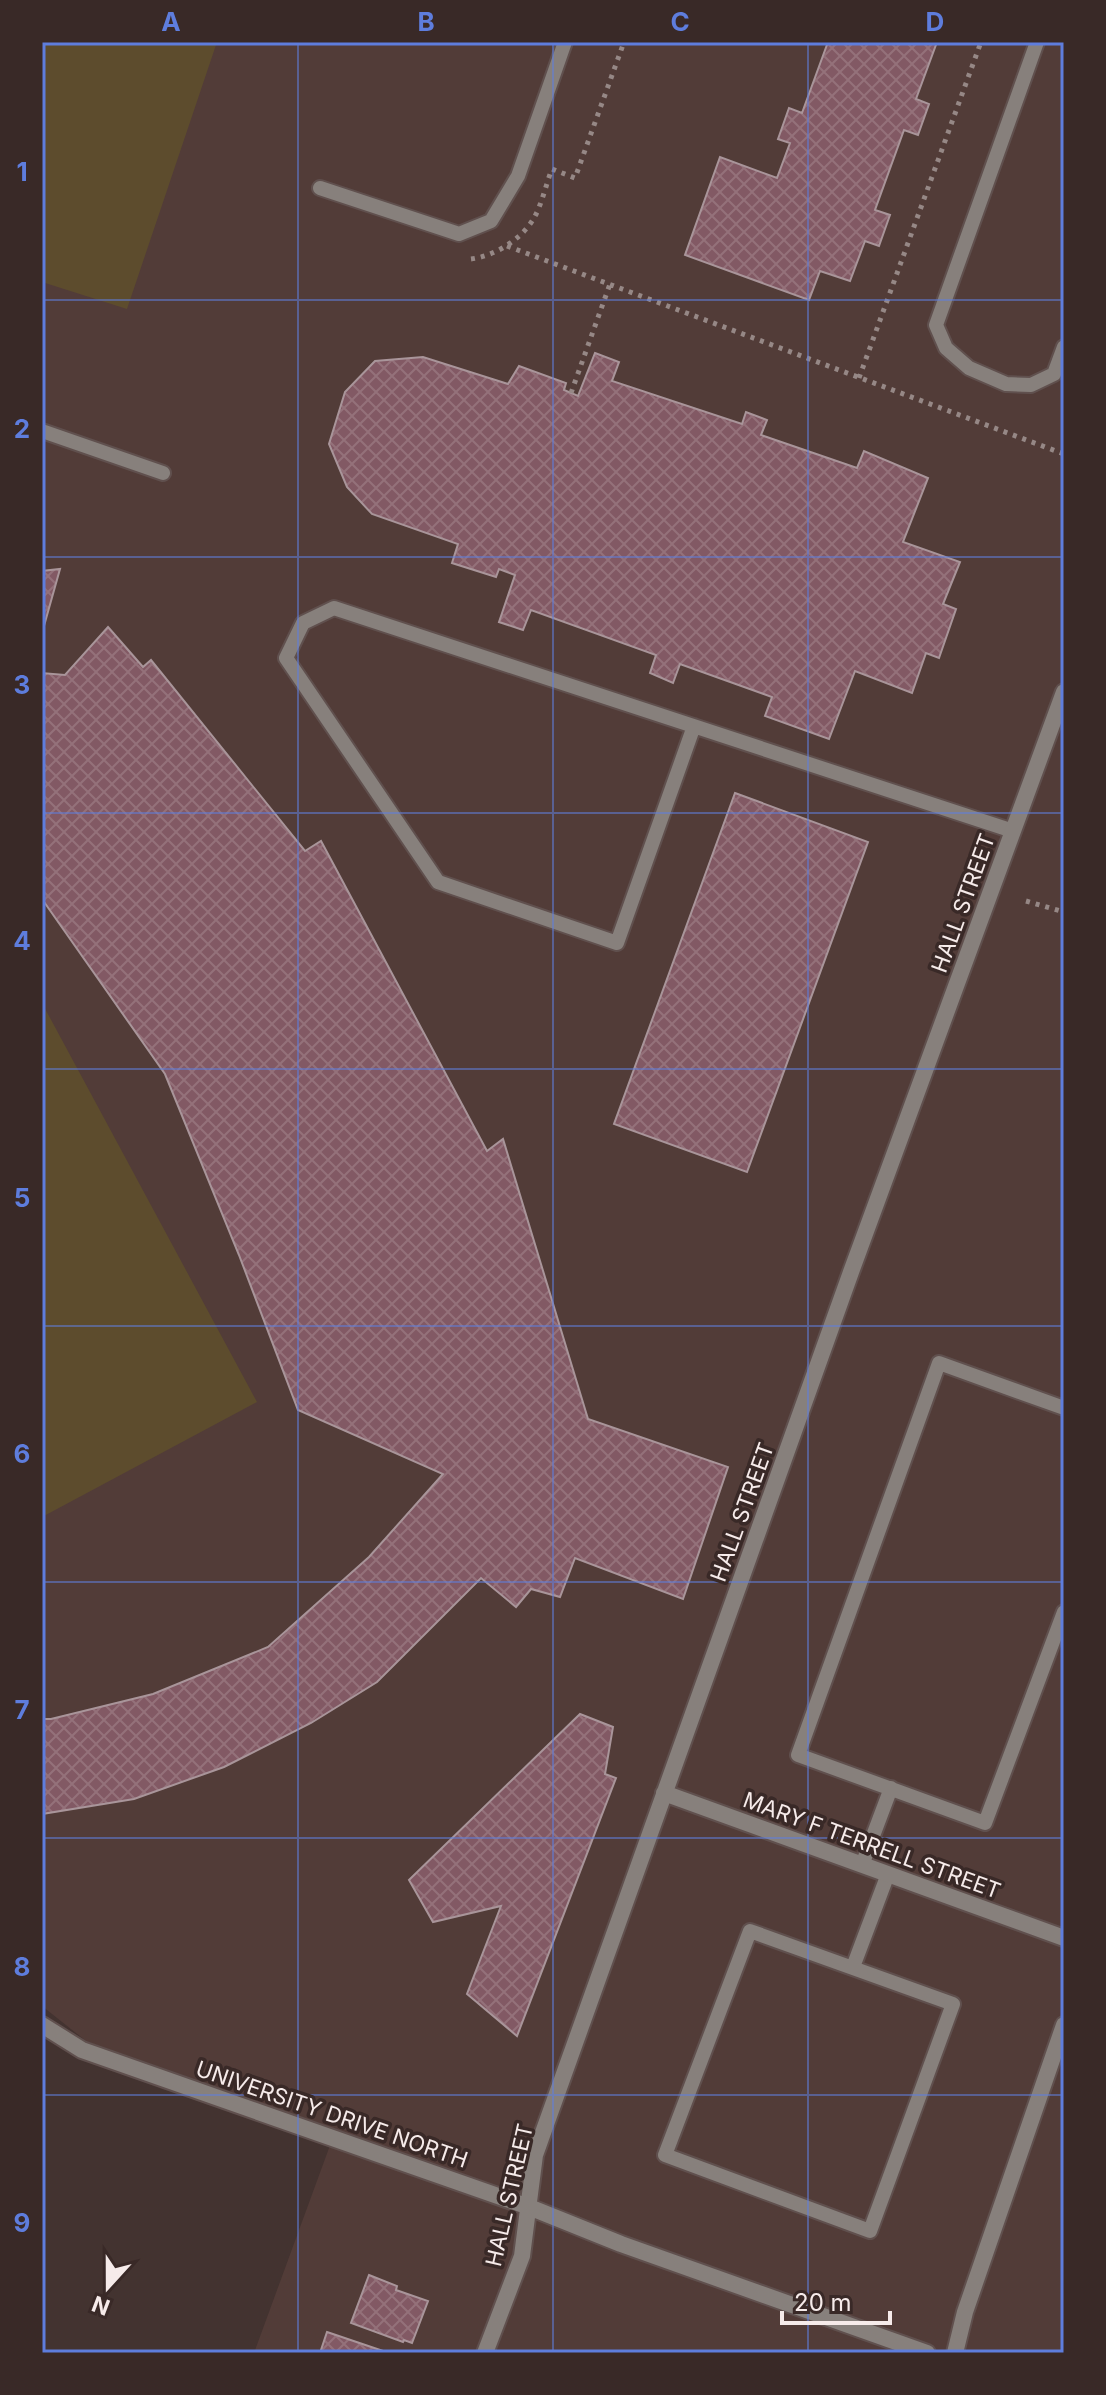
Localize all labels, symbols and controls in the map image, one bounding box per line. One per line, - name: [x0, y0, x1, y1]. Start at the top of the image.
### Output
- text: A: [161, 6, 181, 37]
- text: B: [417, 6, 435, 37]
- text: C: [670, 6, 690, 37]
- text: D: [926, 6, 944, 37]
- text: 1: [16, 156, 28, 187]
- text: 2: [14, 413, 30, 444]
- text: 3: [14, 669, 30, 700]
- street label: HALL STREET: [926, 830, 1000, 976]
- text: 4: [13, 925, 31, 956]
- text: 5: [14, 1182, 30, 1213]
- text: 6: [14, 1438, 30, 1469]
- street label: HALL STREET: [705, 1439, 779, 1585]
- text: 7: [14, 1694, 30, 1725]
- street label: MARY F TERRELL STREET: [740, 1786, 1004, 1904]
- text: 8: [14, 1951, 30, 1982]
- street label: UNIVERSITY DRIVE NORTH: [193, 2055, 471, 2173]
- street label: HALL STREET: [480, 2121, 538, 2269]
- text: 9: [14, 2207, 30, 2238]
- north arrow: [68, 2247, 148, 2327]
- scale bar: [782, 2275, 890, 2325]
- text: 20 m: [794, 2288, 852, 2317]
- text: N: [88, 2291, 113, 2321]

